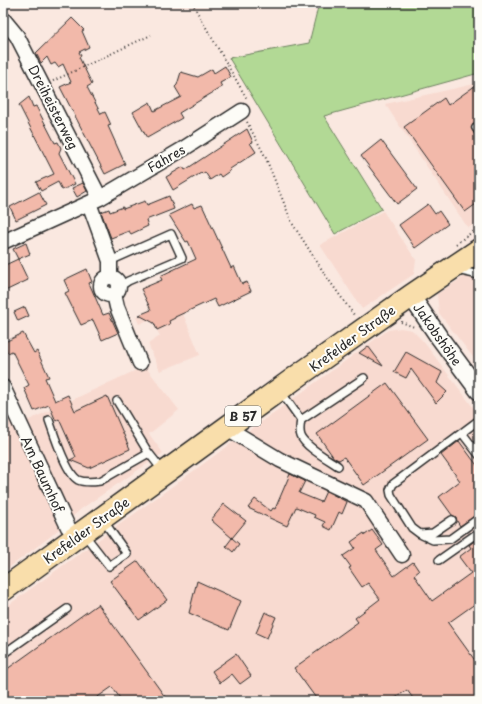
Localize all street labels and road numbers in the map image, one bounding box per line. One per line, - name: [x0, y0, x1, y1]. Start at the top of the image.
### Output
- street label: Dreiheisterweg: [25, 62, 83, 152]
- street label: Fahres: [143, 139, 189, 176]
- street label: Jakobshöhe: [409, 299, 467, 369]
- street label: Krefelder Straße: [305, 300, 399, 376]
- road number: B 57: [225, 406, 261, 426]
- street label: Am Baumhof: [17, 433, 69, 516]
- street label: Krefelder Straße: [39, 492, 133, 568]

